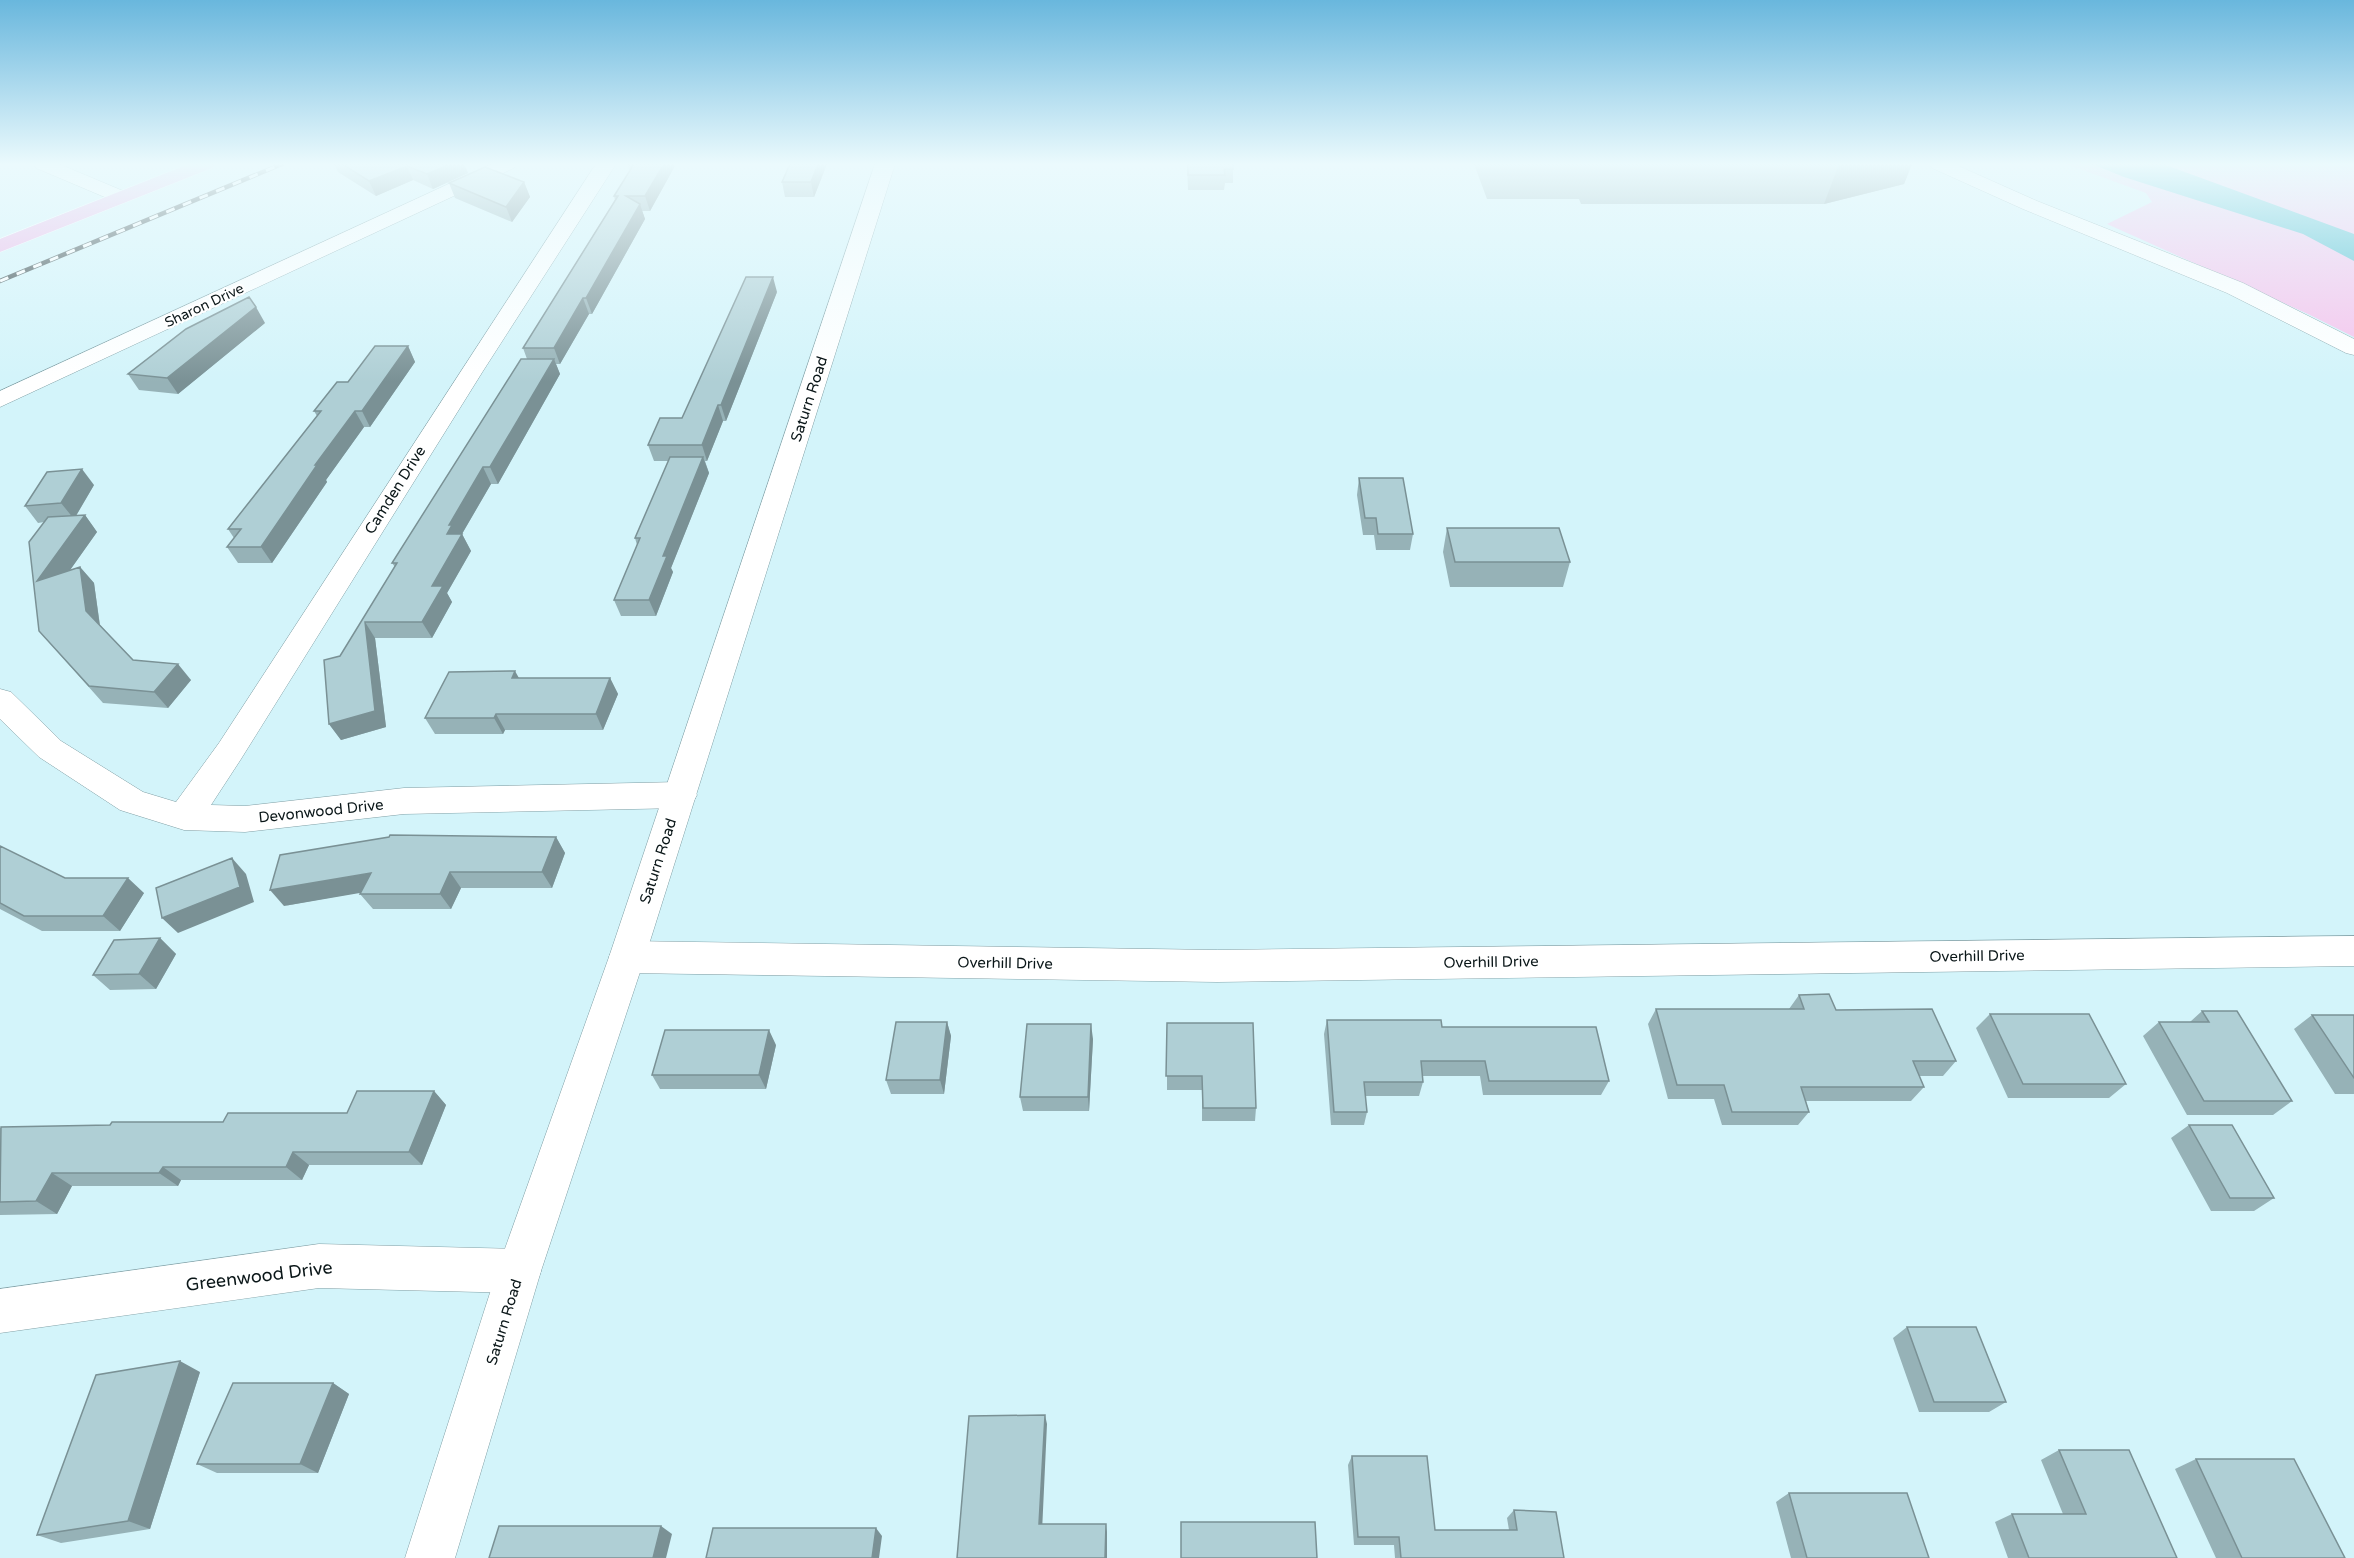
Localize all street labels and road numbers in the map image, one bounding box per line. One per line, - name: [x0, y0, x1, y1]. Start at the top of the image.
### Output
- street label: Sharon Drive: [162, 280, 246, 331]
- street label: Saturn Road: [787, 354, 831, 444]
- street label: Camden Drive: [361, 443, 429, 537]
- street label: Devonwood Drive: [258, 795, 384, 827]
- street label: Saturn Road: [636, 816, 680, 906]
- street label: Overhill Drive: [1929, 946, 2025, 966]
- street label: Overhill Drive: [1443, 952, 1539, 972]
- street label: Overhill Drive: [957, 953, 1053, 973]
- street label: Greenwood Drive: [184, 1256, 334, 1296]
- street label: Saturn Road: [482, 1277, 526, 1367]

